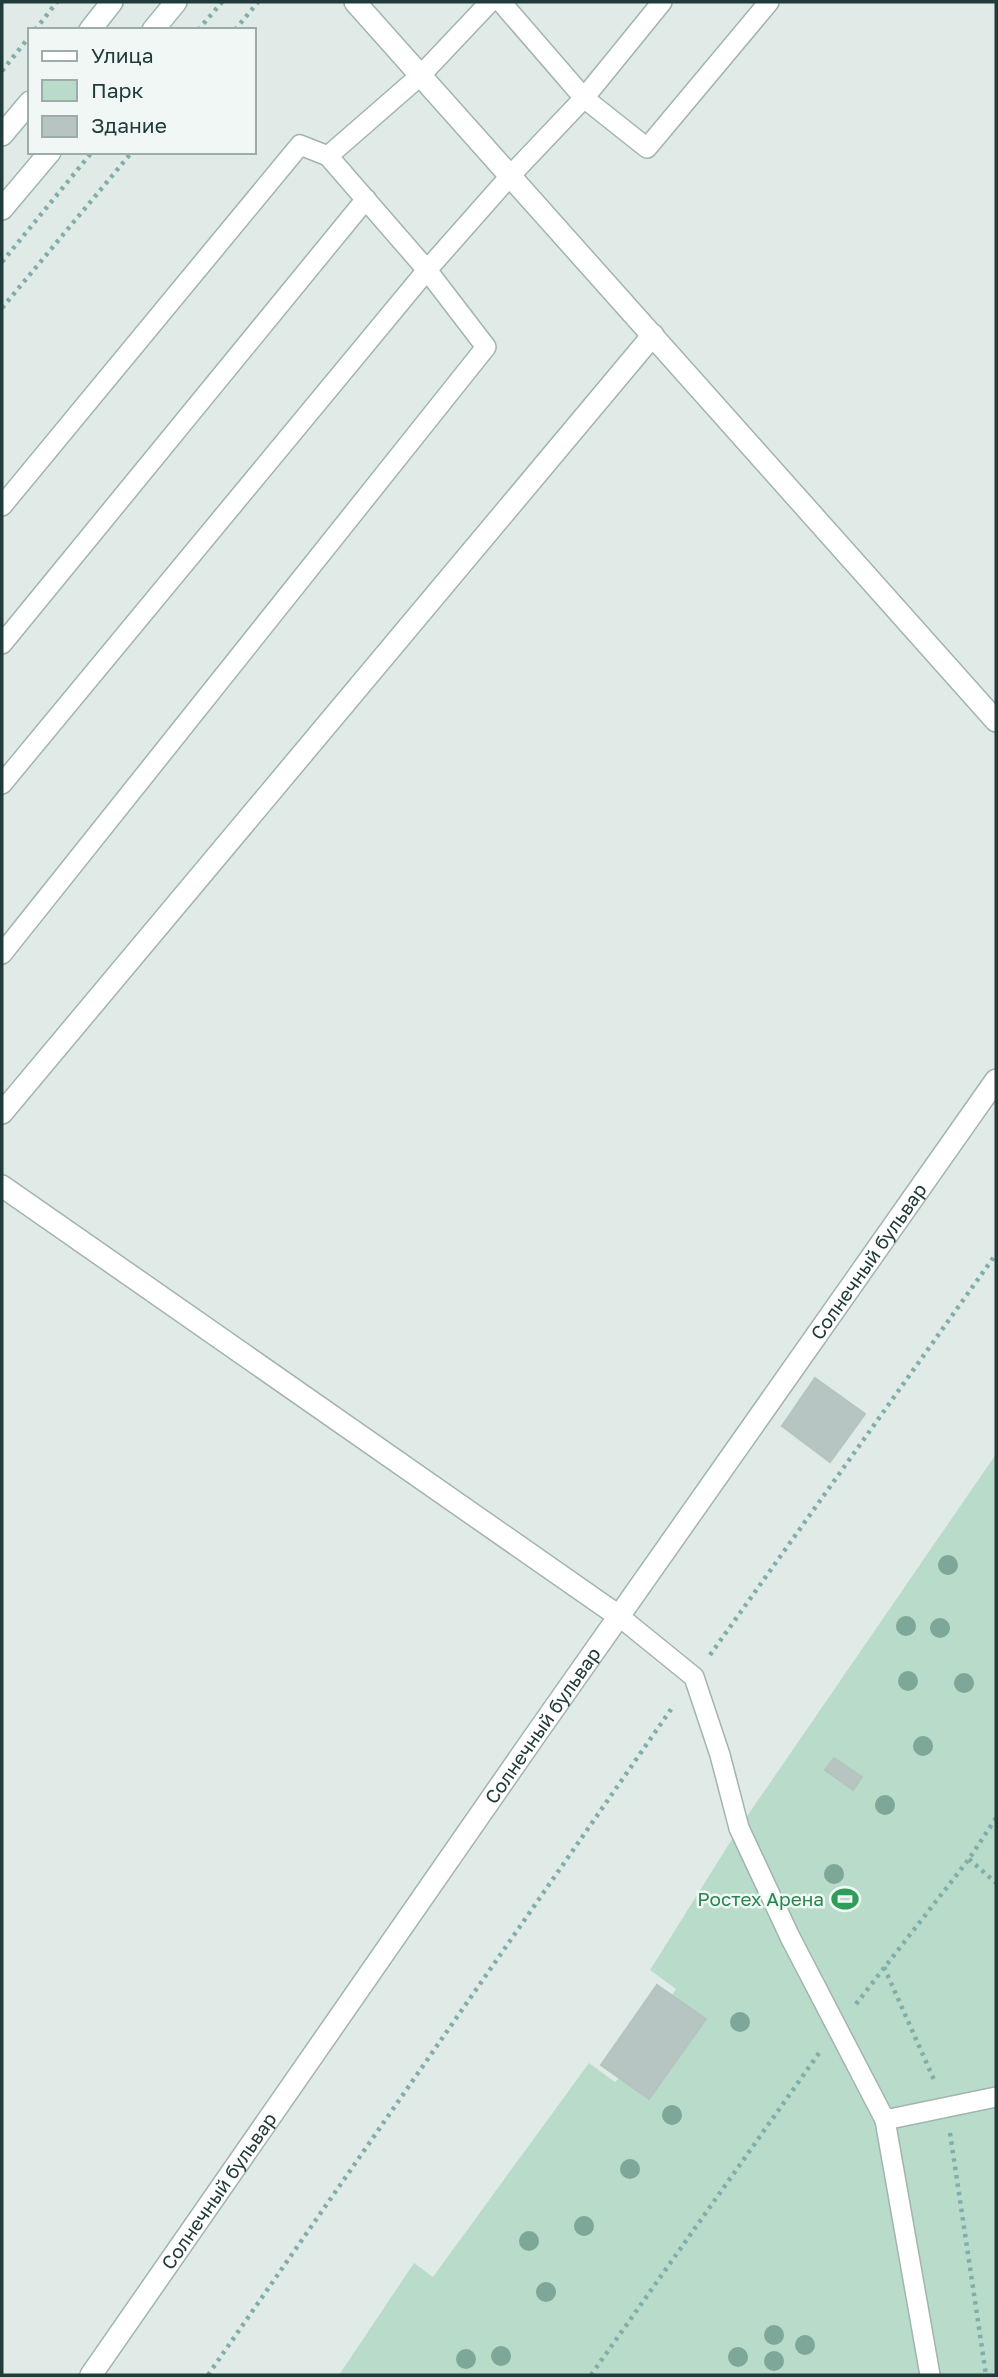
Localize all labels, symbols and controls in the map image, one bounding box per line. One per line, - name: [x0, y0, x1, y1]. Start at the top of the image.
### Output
- legend: [28, 28, 256, 154]
- text: Улица: [91, 42, 154, 68]
- text: Парк: [91, 77, 144, 103]
- text: Здание: [91, 112, 167, 138]
- street label: Солнечный бульвар: [805, 1179, 931, 1344]
- street label: Солнечный бульвар: [479, 1642, 605, 1808]
- sports icon: Ростех Арена: [830, 1884, 860, 1914]
- place label: Ростех Арена: [697, 1887, 824, 1910]
- street label: Солнечный бульвар: [156, 2108, 281, 2274]

